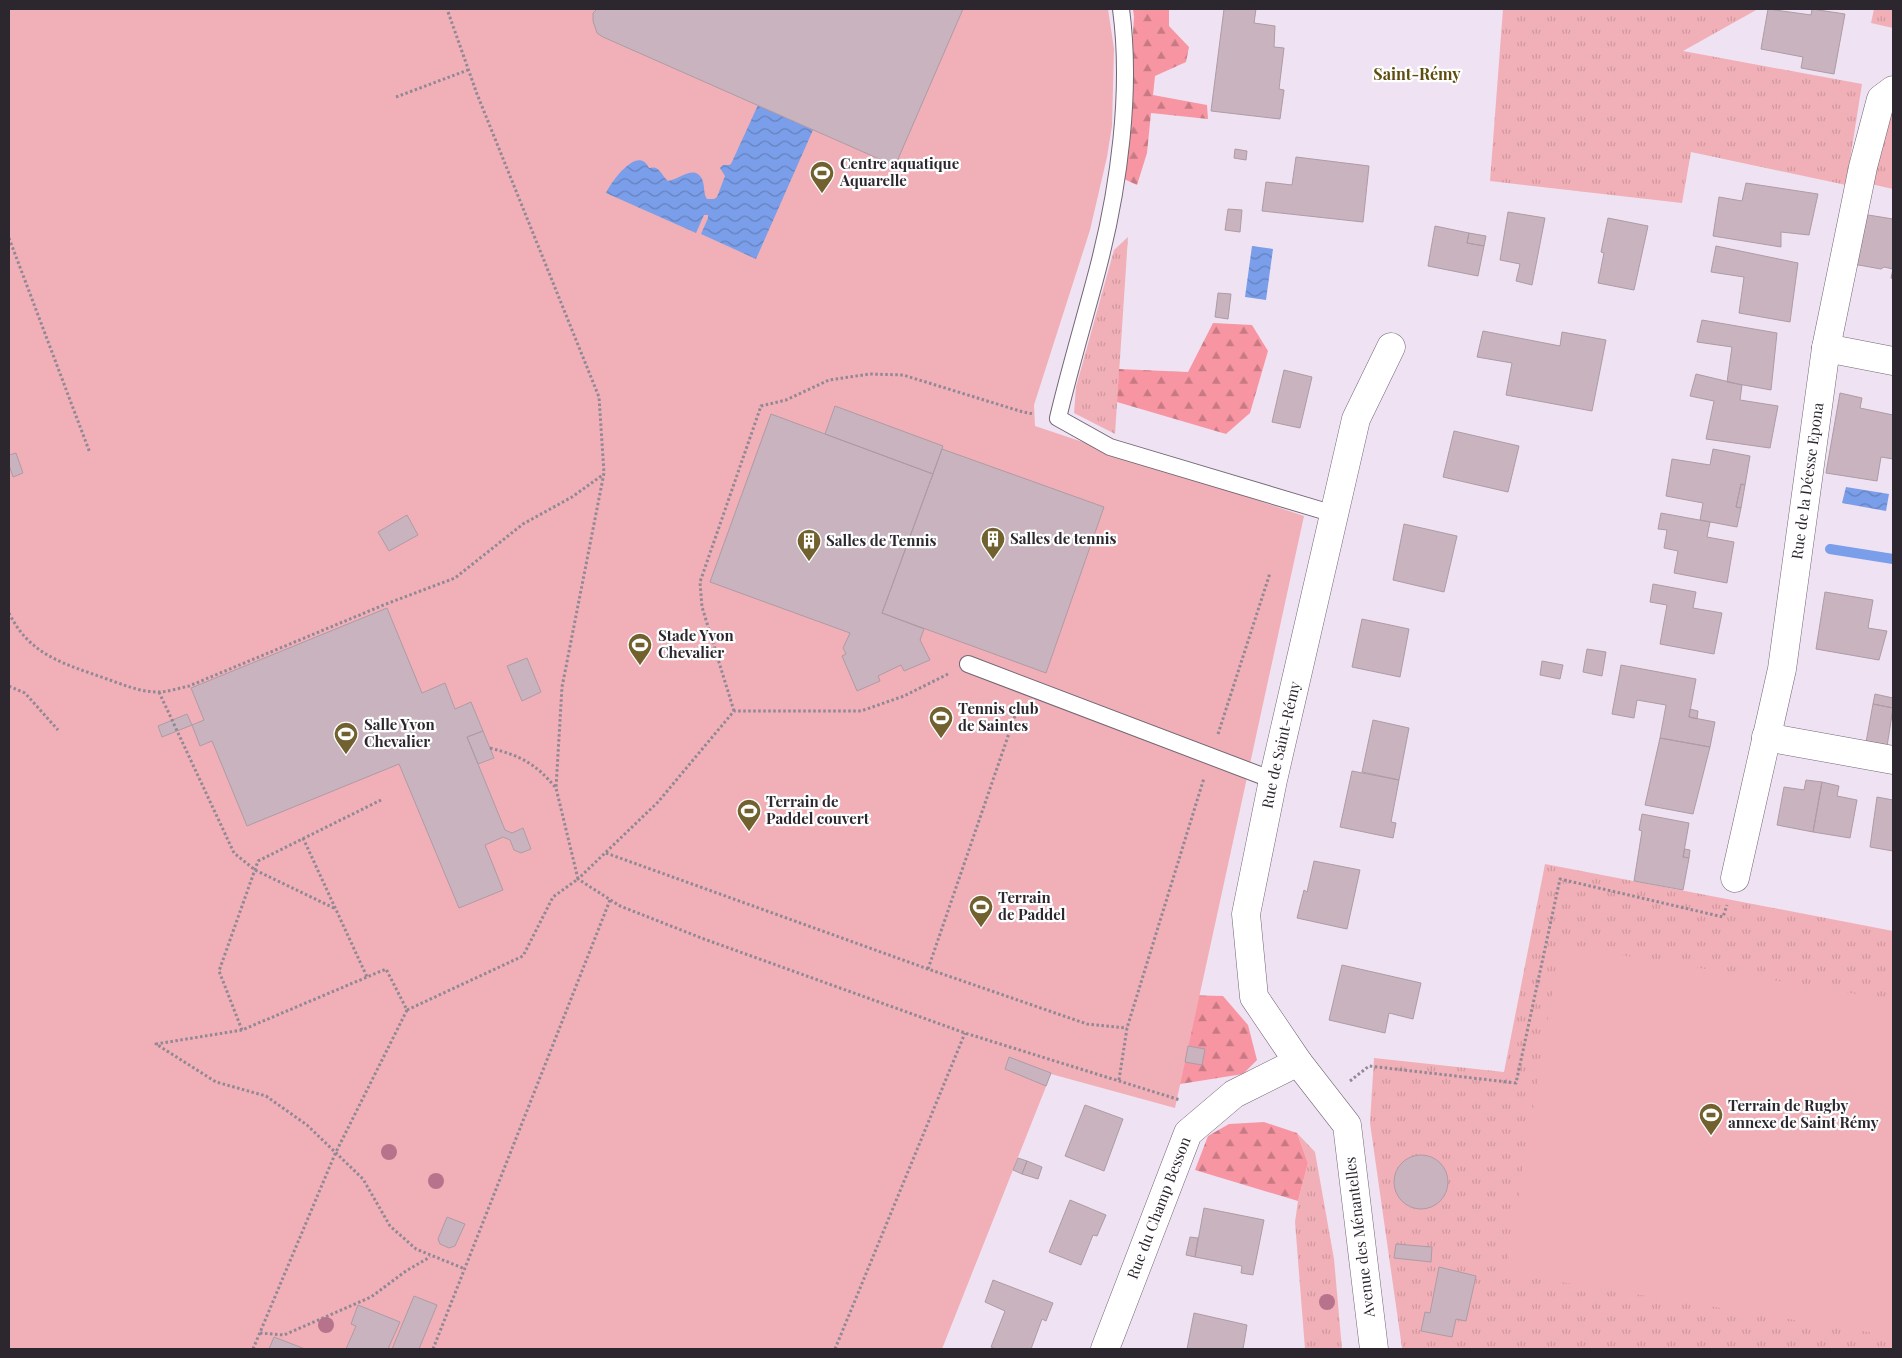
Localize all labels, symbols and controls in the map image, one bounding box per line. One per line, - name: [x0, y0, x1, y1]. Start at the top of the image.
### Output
- district label: Saint-Rémy: [1373, 63, 1461, 84]
- place label: Centre aquatique Aquarelle: [839, 153, 960, 190]
- sports icon: Centre aquatique Aquarelle: [809, 160, 835, 194]
- street label: Rue de la Déesse Epona: [1786, 401, 1827, 561]
- building icon: Salles de tennis: [980, 526, 1006, 560]
- building icon: Salles de Tennis: [796, 528, 822, 562]
- place label: Salles de tennis: [1010, 528, 1116, 548]
- place label: Salles de Tennis: [826, 530, 936, 550]
- place label: Stade Yvon Chevalier: [658, 625, 734, 662]
- sports icon: Stade Yvon Chevalier: [627, 632, 653, 666]
- street label: Rue de Saint-Rémy: [1257, 679, 1304, 810]
- place label: Tennis club de Saintes: [958, 698, 1039, 735]
- sports icon: Tennis club de Saintes: [928, 705, 954, 739]
- place label: Salle Yvon Chevalier: [364, 714, 435, 751]
- sports icon: Salle Yvon Chevalier: [333, 721, 359, 755]
- place label: Terrain de Paddel couvert: [766, 791, 870, 828]
- sports icon: Terrain de Paddel couvert: [736, 798, 762, 832]
- place label: Terrain de Paddel: [998, 887, 1066, 924]
- sports icon: Terrain de Paddel: [968, 894, 994, 928]
- place label: Terrain de Rugby annexe de Saint Rémy: [1728, 1095, 1879, 1132]
- sports icon: Terrain de Rugby annexe de Saint Rémy: [1698, 1102, 1724, 1136]
- street label: Rue du Champ Besson: [1122, 1134, 1195, 1282]
- street label: Avenue des Ménantelles: [1339, 1156, 1379, 1319]

